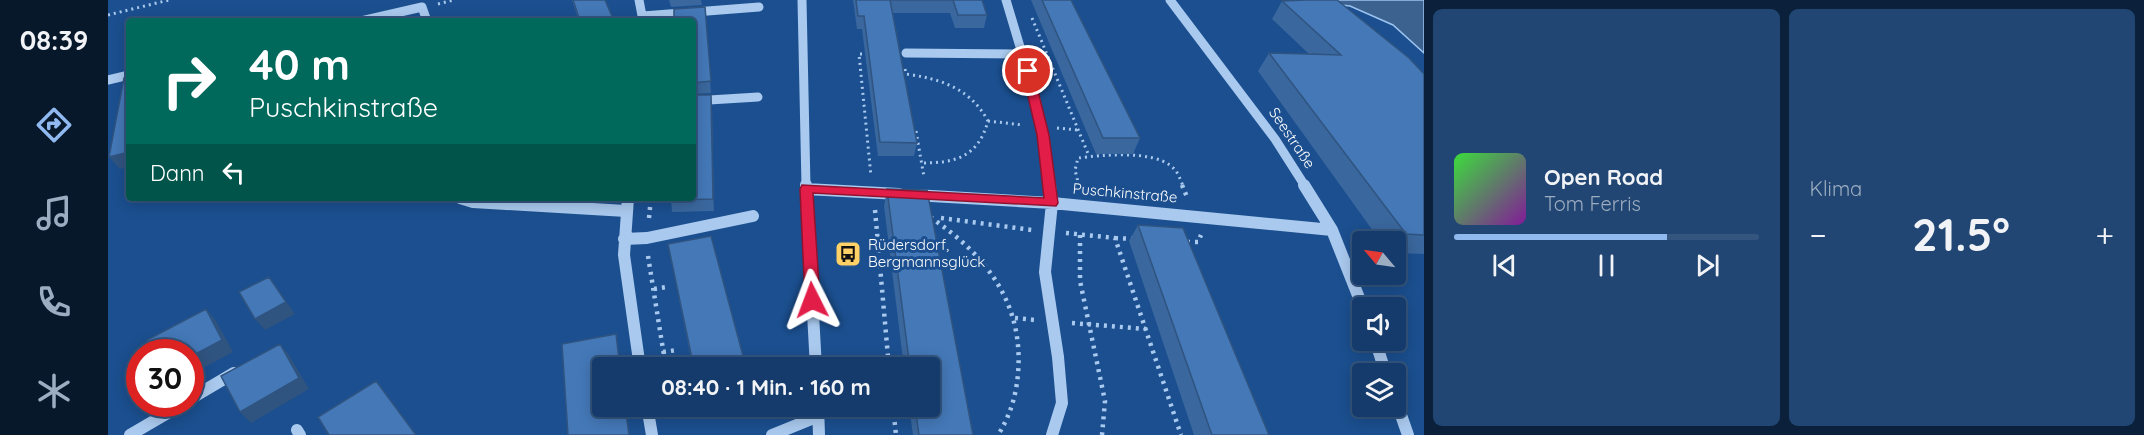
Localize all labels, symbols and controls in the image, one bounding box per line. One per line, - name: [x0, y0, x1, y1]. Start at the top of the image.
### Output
- text: 08:39: [20, 23, 88, 57]
- text: 40 m: [249, 38, 350, 91]
- icon: right: [150, 42, 228, 120]
- pin: [1002, 45, 1053, 96]
- icon: arrive: [1011, 54, 1044, 87]
- text: Puschkinstraße: [249, 90, 438, 124]
- street label: Seestraße: [1265, 103, 1320, 172]
- icon: directions: [33, 104, 75, 146]
- icon: left: [217, 156, 250, 189]
- text: Dann: [150, 159, 205, 187]
- text: Open Road: [1544, 163, 1663, 191]
- text: Klima: [1810, 176, 1862, 201]
- street label: Puschkinstraße: [1072, 178, 1178, 207]
- text: Tom Ferris: [1544, 191, 1641, 216]
- icon: music: [33, 192, 75, 234]
- text: 21.5°: [1912, 206, 2010, 262]
- text: −: [1810, 214, 1827, 255]
- text: +: [2095, 214, 2114, 255]
- north arrow: [1352, 231, 1406, 285]
- map controls: [1352, 231, 1406, 417]
- place label: Rüdersdorf, Bergmannsglück: [868, 235, 985, 271]
- bus stop icon: Rüdersdorf, Bergmannsglück: [833, 239, 863, 269]
- icon: previous: [1488, 249, 1521, 282]
- icon: pause: [1590, 249, 1623, 282]
- icon: next: [1691, 249, 1724, 282]
- position arrow: [780, 268, 844, 332]
- icon: phone: [33, 281, 75, 323]
- button: sound: [1352, 297, 1406, 351]
- speed limit sign: 30: [126, 339, 204, 417]
- button: layers: [1352, 363, 1406, 417]
- icon: climate: [33, 370, 75, 412]
- text: 08:40 · 1 Min. · 160 m: [661, 373, 871, 401]

